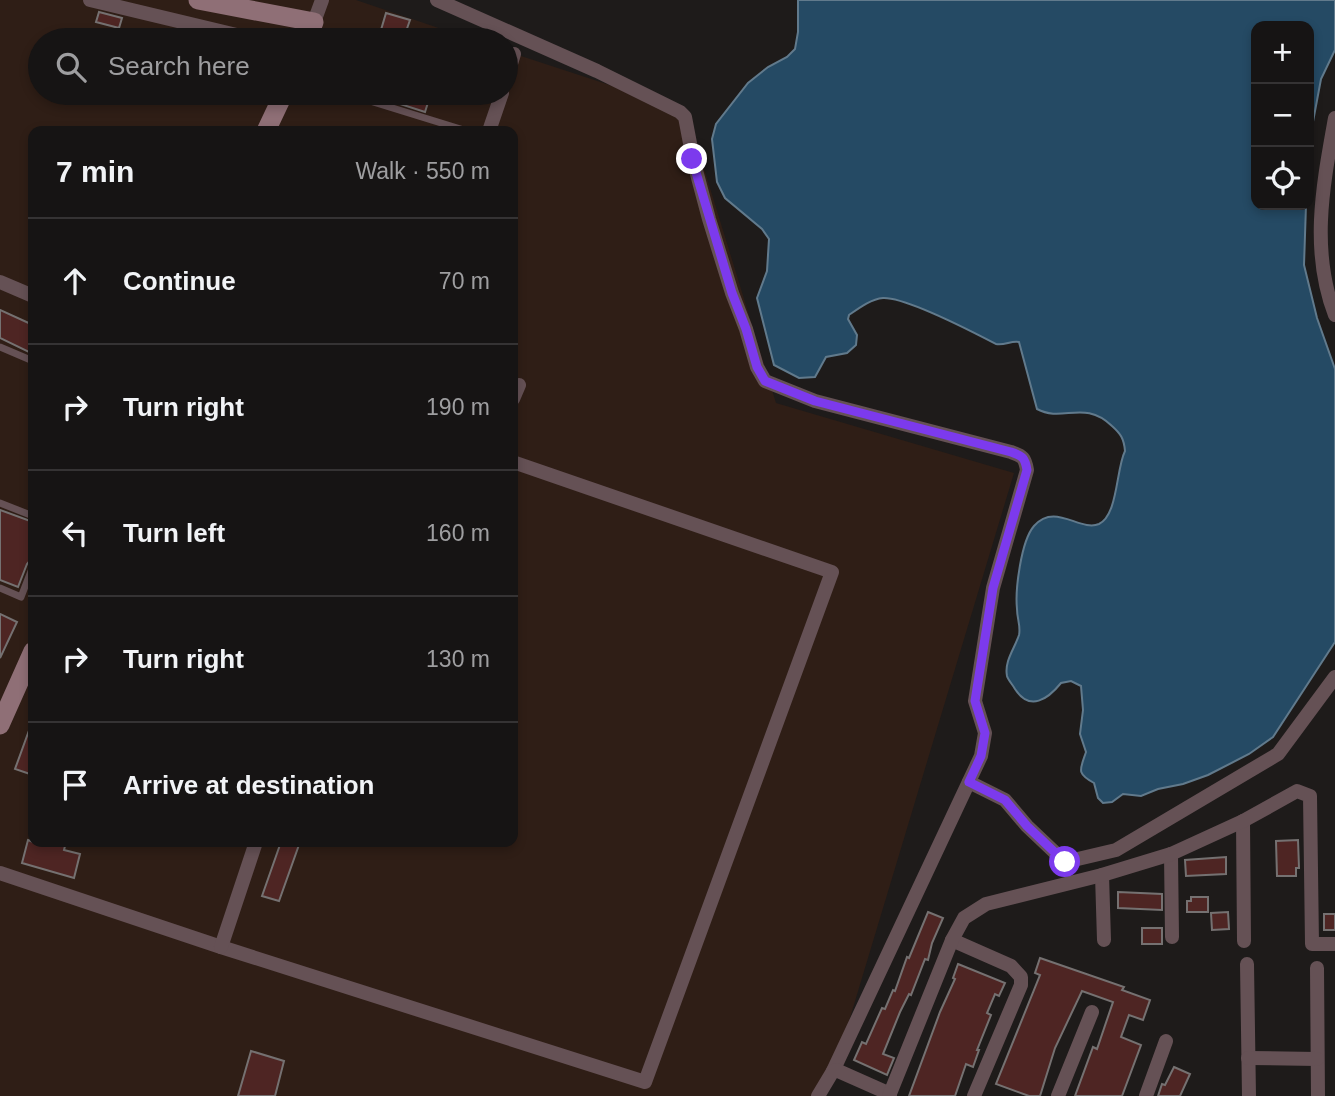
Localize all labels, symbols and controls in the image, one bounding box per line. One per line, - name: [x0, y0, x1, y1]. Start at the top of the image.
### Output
- map controls: [1251, 21, 1314, 210]
- button: +: [1251, 21, 1314, 84]
- search box: [28, 28, 518, 105]
- icon: search: [52, 48, 90, 86]
- text: Search here: [108, 51, 250, 81]
- button: −: [1251, 84, 1314, 147]
- route end: [676, 143, 707, 174]
- button: locate: [1251, 147, 1314, 210]
- text: 7 min: [56, 155, 134, 188]
- text: Walk · 550 m: [355, 158, 490, 184]
- icon: ahead: [56, 262, 94, 300]
- text: Continue: [123, 266, 236, 296]
- text: 70 m: [439, 268, 490, 294]
- icon: right: [56, 388, 94, 426]
- text: Turn right: [123, 392, 244, 422]
- text: 190 m: [426, 394, 490, 420]
- icon: left: [56, 514, 94, 552]
- text: Turn left: [123, 518, 225, 548]
- text: 160 m: [426, 520, 490, 546]
- icon: right: [56, 640, 94, 678]
- text: Turn right: [123, 644, 244, 674]
- text: 130 m: [426, 646, 490, 672]
- icon: arrive: [56, 766, 94, 804]
- text: Arrive at destination: [123, 770, 374, 800]
- route start: [1049, 846, 1080, 877]

